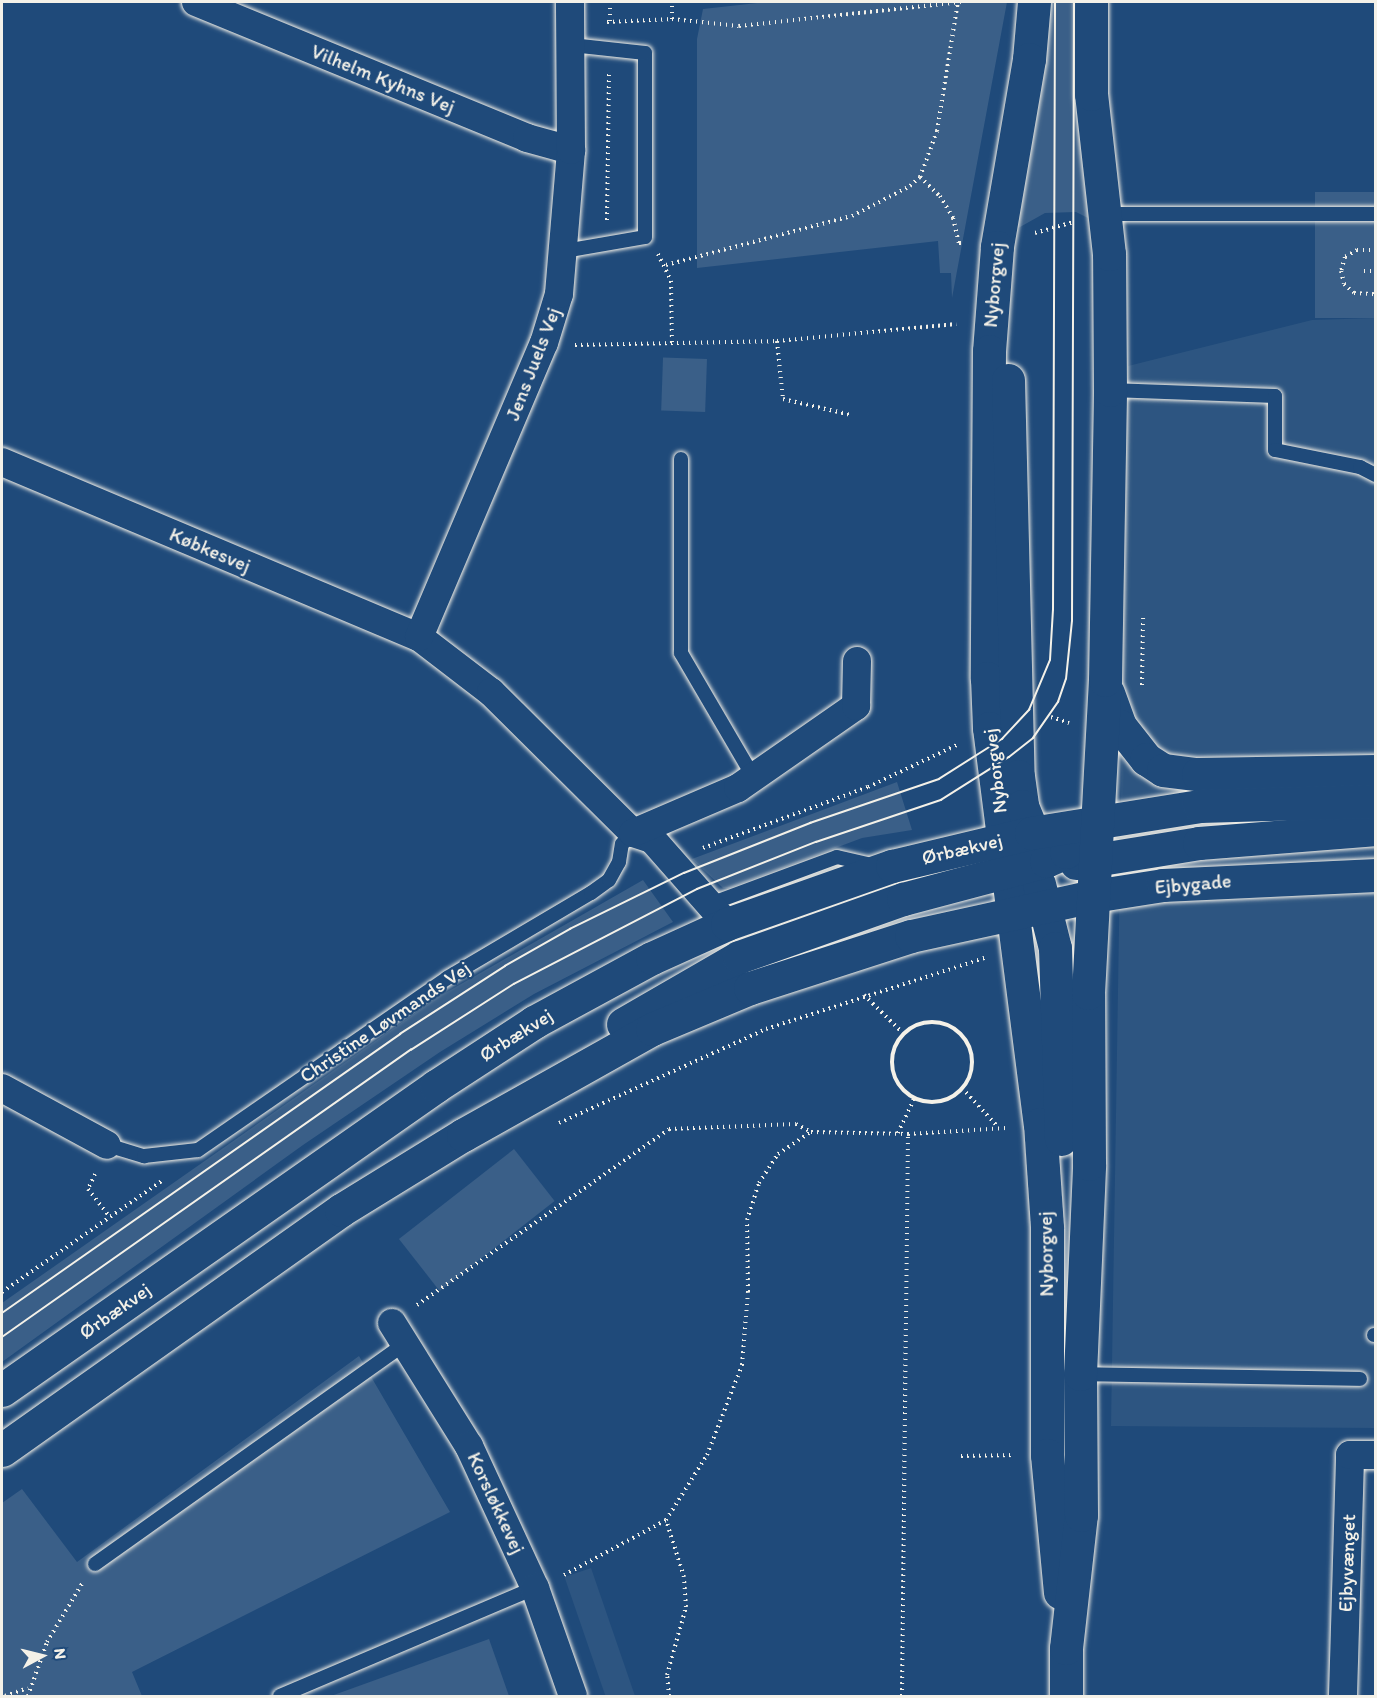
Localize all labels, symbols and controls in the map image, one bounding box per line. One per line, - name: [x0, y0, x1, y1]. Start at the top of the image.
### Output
- street label: Vilhelm Kyhns Vej: [308, 39, 458, 119]
- street label: Nyborgvej: [978, 241, 1010, 329]
- street label: Jens Juels Vej: [501, 304, 565, 424]
- street label: Købkesvej: [166, 522, 254, 578]
- street label: Nyborgvej: [978, 727, 1012, 815]
- street label: Ørbækvej: [919, 828, 1005, 870]
- street label: Ejbygade: [1154, 869, 1232, 899]
- street label: Christine Løvmands Vej: [295, 956, 475, 1088]
- street label: Ørbækvej: [475, 1003, 557, 1067]
- street label: Nyborgvej: [1033, 1211, 1059, 1297]
- street label: Ørbækvej: [75, 1278, 155, 1344]
- street label: Korsløkkevej: [462, 1448, 530, 1558]
- street label: Ejbyvænget: [1333, 1514, 1361, 1612]
- north arrow: [12, 1626, 72, 1686]
- text: N: [50, 1647, 70, 1660]

